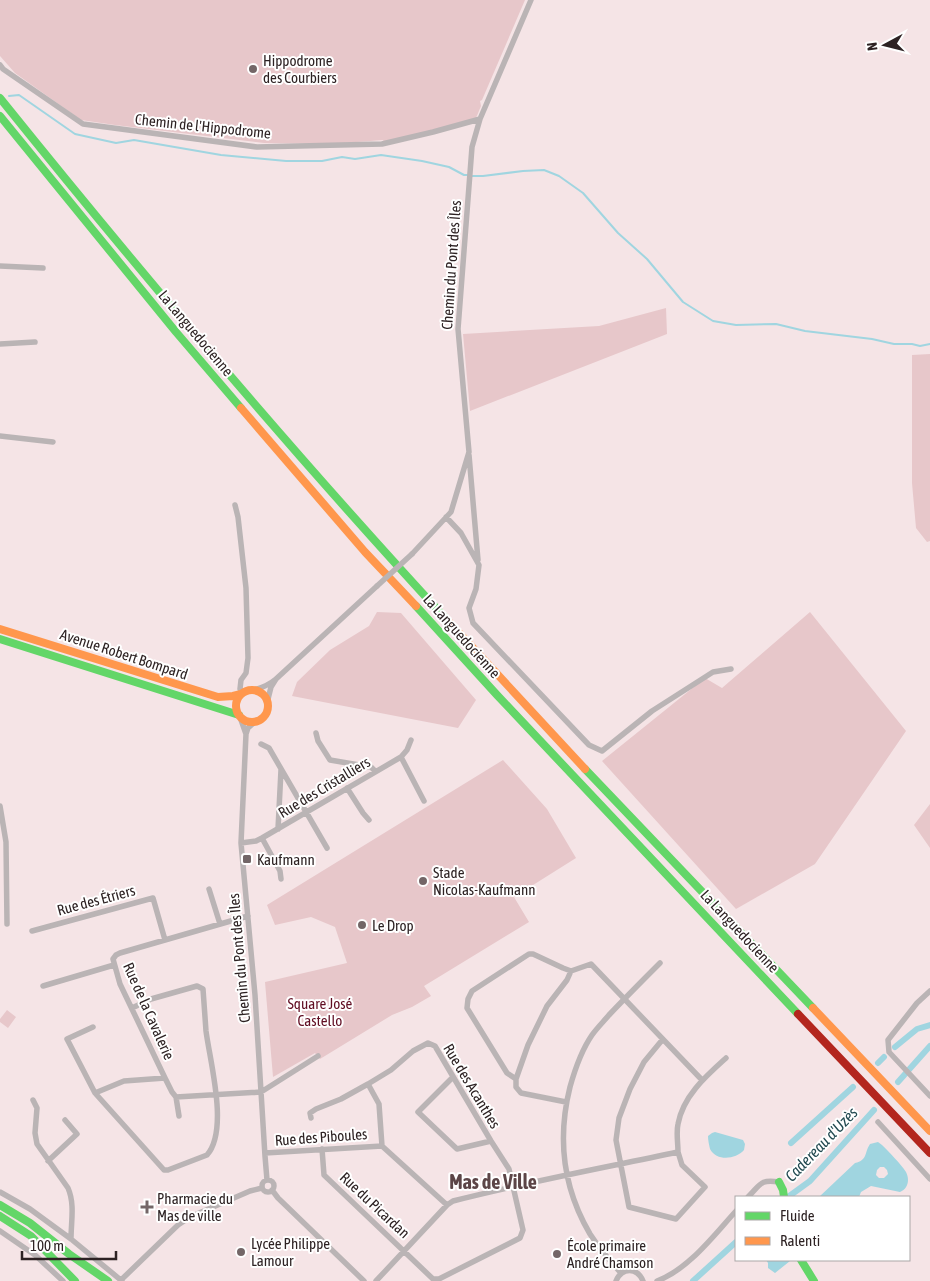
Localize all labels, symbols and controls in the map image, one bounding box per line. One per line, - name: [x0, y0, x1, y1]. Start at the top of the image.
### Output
- north arrow: [860, 20, 910, 70]
- text: N: [864, 42, 881, 52]
- place label: Hippodrome des Courbiers: [263, 52, 337, 86]
- marker: Hippodrome des Courbiers: [247, 63, 259, 75]
- street label: Chemin de l'Hippodrome: [134, 110, 272, 142]
- street label: Chemin du Pont des Îles: [438, 200, 464, 330]
- street label: La Languedocienne: [155, 287, 237, 379]
- street label: La Languedocienne: [420, 591, 504, 681]
- street label: Avenue Robert Bompard: [58, 625, 190, 683]
- street label: Rue des Cristalliers: [275, 753, 373, 821]
- place label: Kaufmann: [257, 851, 315, 868]
- marker: Kaufmann: [241, 853, 253, 865]
- place label: Stade Nicolas-Kaufmann: [433, 864, 536, 898]
- marker: Stade Nicolas-Kaufmann: [417, 875, 429, 887]
- street label: Rue des Étriers: [55, 881, 137, 919]
- street label: La Languedocienne: [697, 886, 783, 976]
- street label: Chemin du Pont des Îles: [225, 893, 253, 1023]
- place label: Le Drop: [372, 917, 414, 934]
- marker: Le Drop: [356, 919, 368, 931]
- street label: Rue de la Cavalerie: [120, 960, 178, 1062]
- park label: Square José Castello: [288, 995, 353, 1029]
- street label: Rue des Acanthes: [440, 1041, 504, 1131]
- water label: Cadereau d'Uzès: [781, 1103, 861, 1185]
- street label: Rue des Piboules: [274, 1125, 368, 1149]
- street label: Rue du Picardan: [337, 1168, 413, 1242]
- district label: Mas de Ville: [449, 1170, 537, 1193]
- place label: Pharmacie du Mas de ville: [157, 1190, 233, 1224]
- legend: [735, 1196, 910, 1261]
- marker: Pharmacie du Mas de ville: [141, 1201, 153, 1213]
- text: Fluide: [780, 1207, 815, 1224]
- scale bar: [22, 1228, 116, 1260]
- text: Ralenti: [780, 1232, 820, 1249]
- place label: Lycée Philippe Lamour: [251, 1235, 330, 1269]
- text: 100 m: [30, 1237, 64, 1254]
- place label: École primaire André Chamson: [567, 1237, 653, 1271]
- marker: Lycée Philippe Lamour: [235, 1246, 247, 1258]
- marker: École primaire André Chamson: [551, 1248, 563, 1260]

